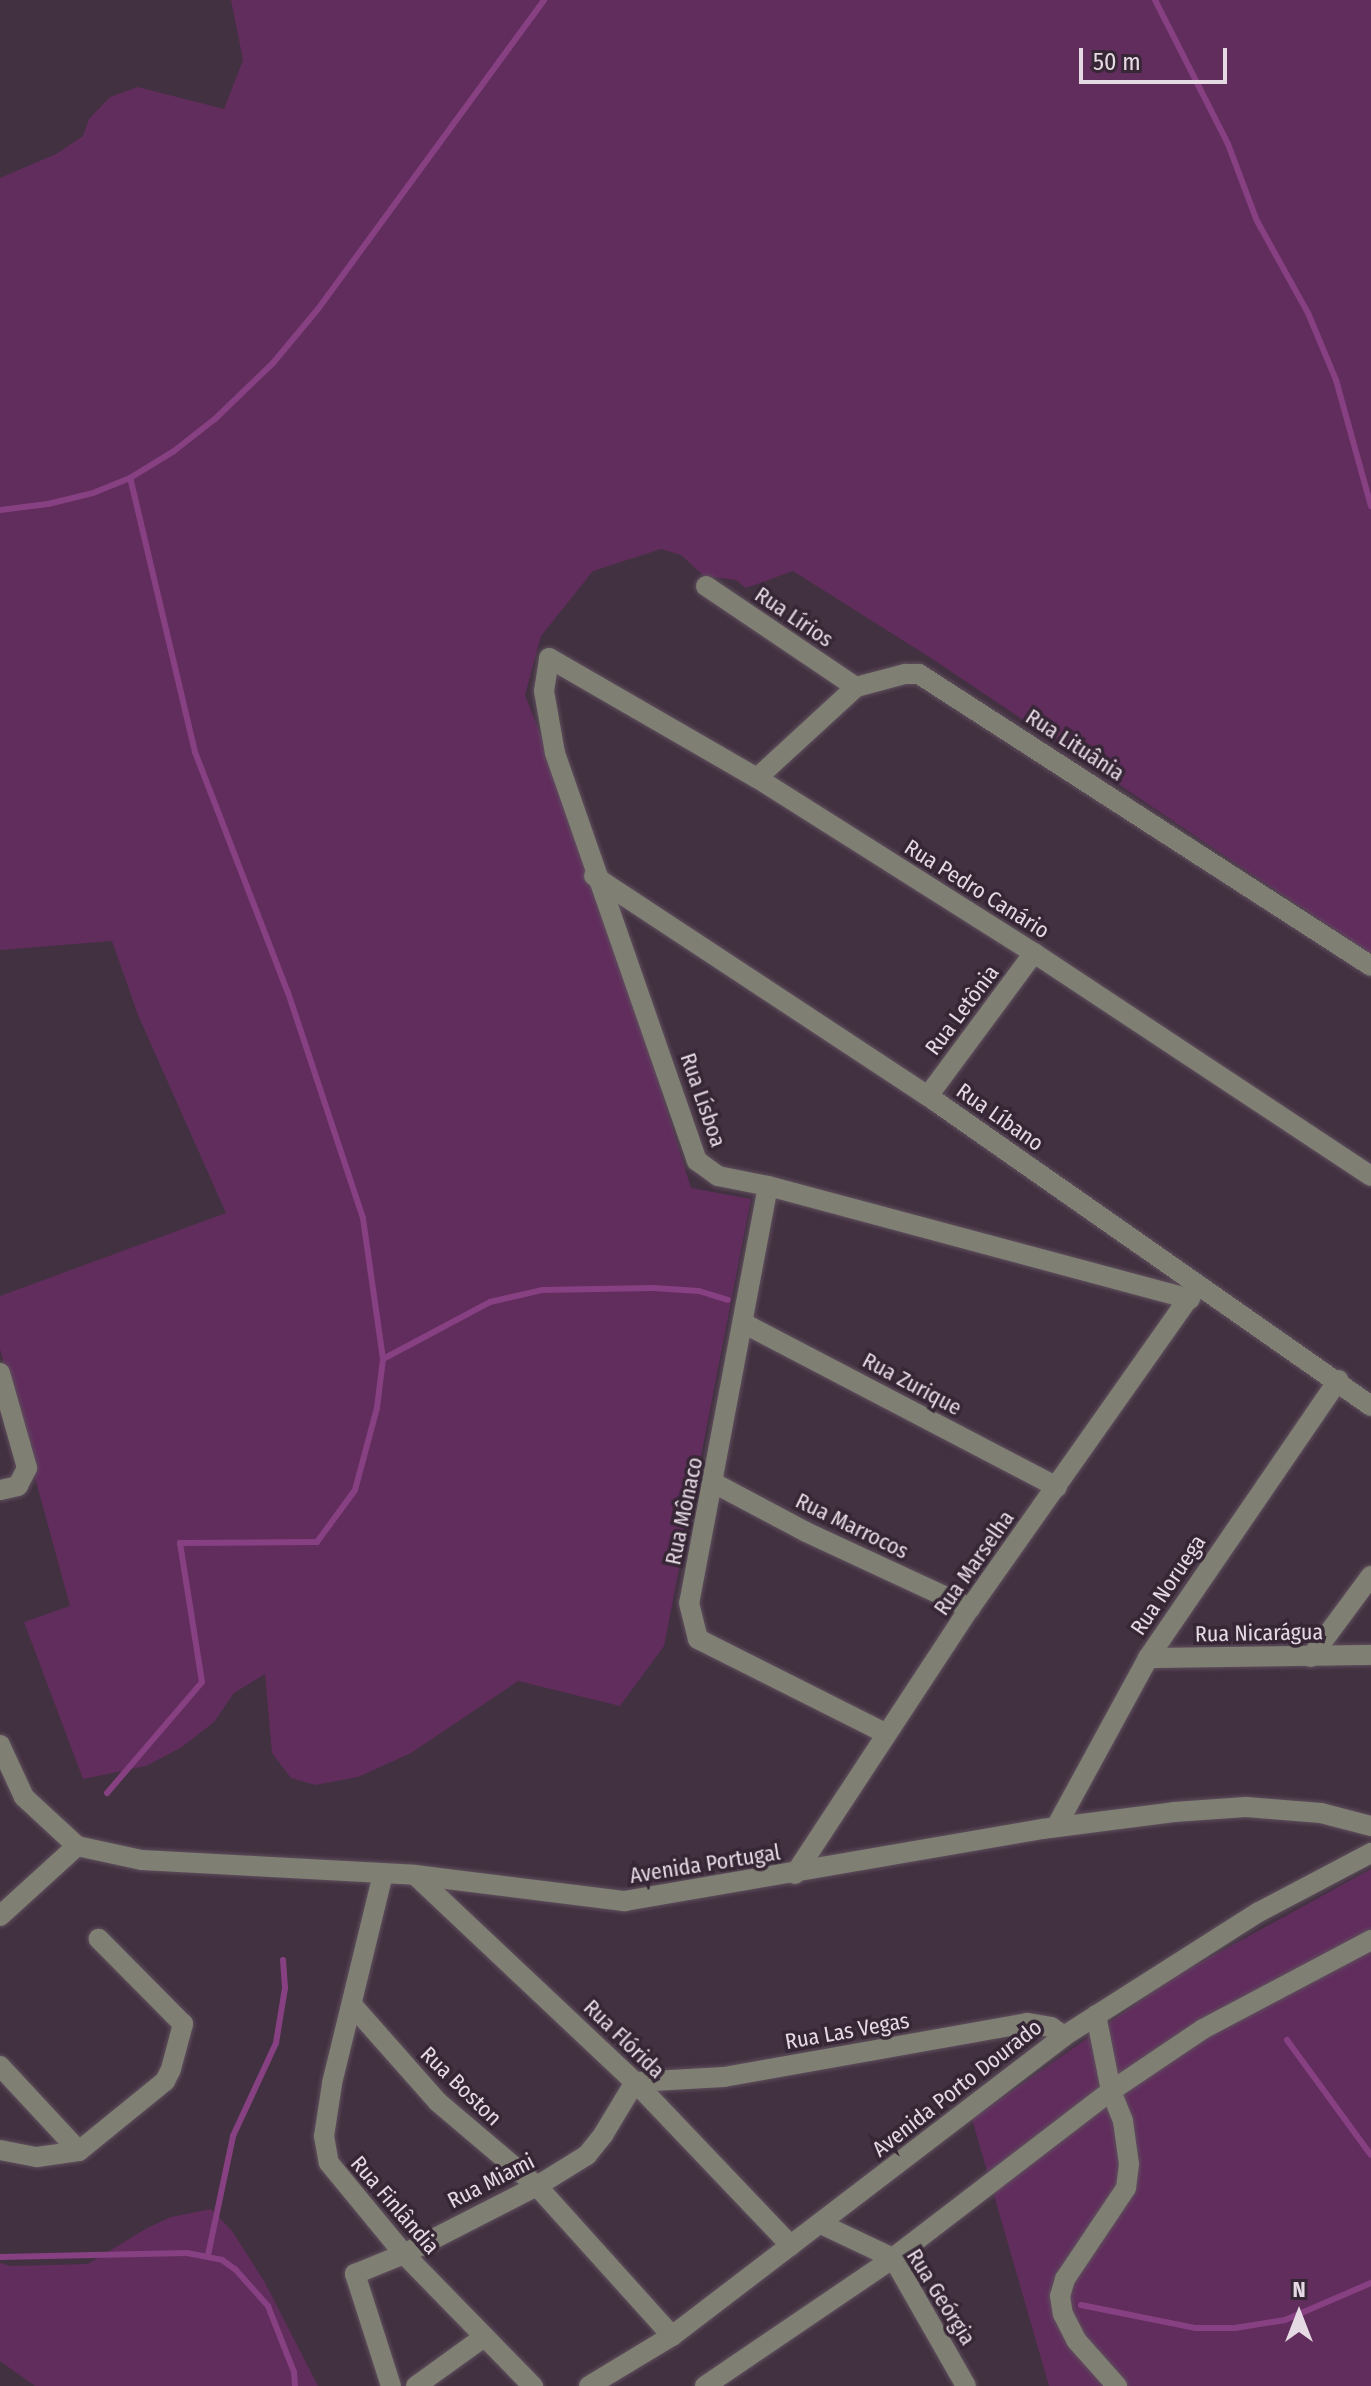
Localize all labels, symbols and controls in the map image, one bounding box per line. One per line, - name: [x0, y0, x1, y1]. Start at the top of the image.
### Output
- scale bar: [1083, 32, 1231, 82]
- text: 50 m: [1093, 48, 1141, 76]
- street label: Rua Lírios: [750, 581, 838, 653]
- street label: Rua Lituânia: [1021, 703, 1129, 787]
- street label: Rua Pedro Canário: [900, 834, 1054, 944]
- street label: Rua Letônia: [920, 960, 1004, 1060]
- street label: Rua Lísboa: [675, 1049, 731, 1151]
- street label: Rua Líbano: [951, 1077, 1049, 1157]
- street label: Rua Zurique: [858, 1347, 966, 1421]
- street label: Rua Mônaco: [660, 1455, 708, 1567]
- street label: Rua Marrocos: [791, 1487, 913, 1565]
- street label: Rua Marselha: [928, 1506, 1020, 1620]
- street label: Rua Noruega: [1125, 1530, 1211, 1640]
- street label: Rua Nicarágua: [1195, 1619, 1323, 1647]
- street label: Avenida Portugal: [628, 1839, 782, 1889]
- street label: Rua Flórida: [578, 1994, 670, 2084]
- street label: Rua Las Vegas: [783, 2007, 911, 2055]
- street label: Avenida Porto Dourado: [867, 2014, 1047, 2162]
- street label: Rua Boston: [415, 2041, 507, 2131]
- street label: Rua Miami: [443, 2148, 539, 2214]
- street label: Rua Finlândia: [345, 2150, 445, 2260]
- street label: Rua Geórgia: [901, 2244, 981, 2350]
- north arrow: [1259, 2274, 1339, 2354]
- text: N: [1292, 2276, 1306, 2303]

